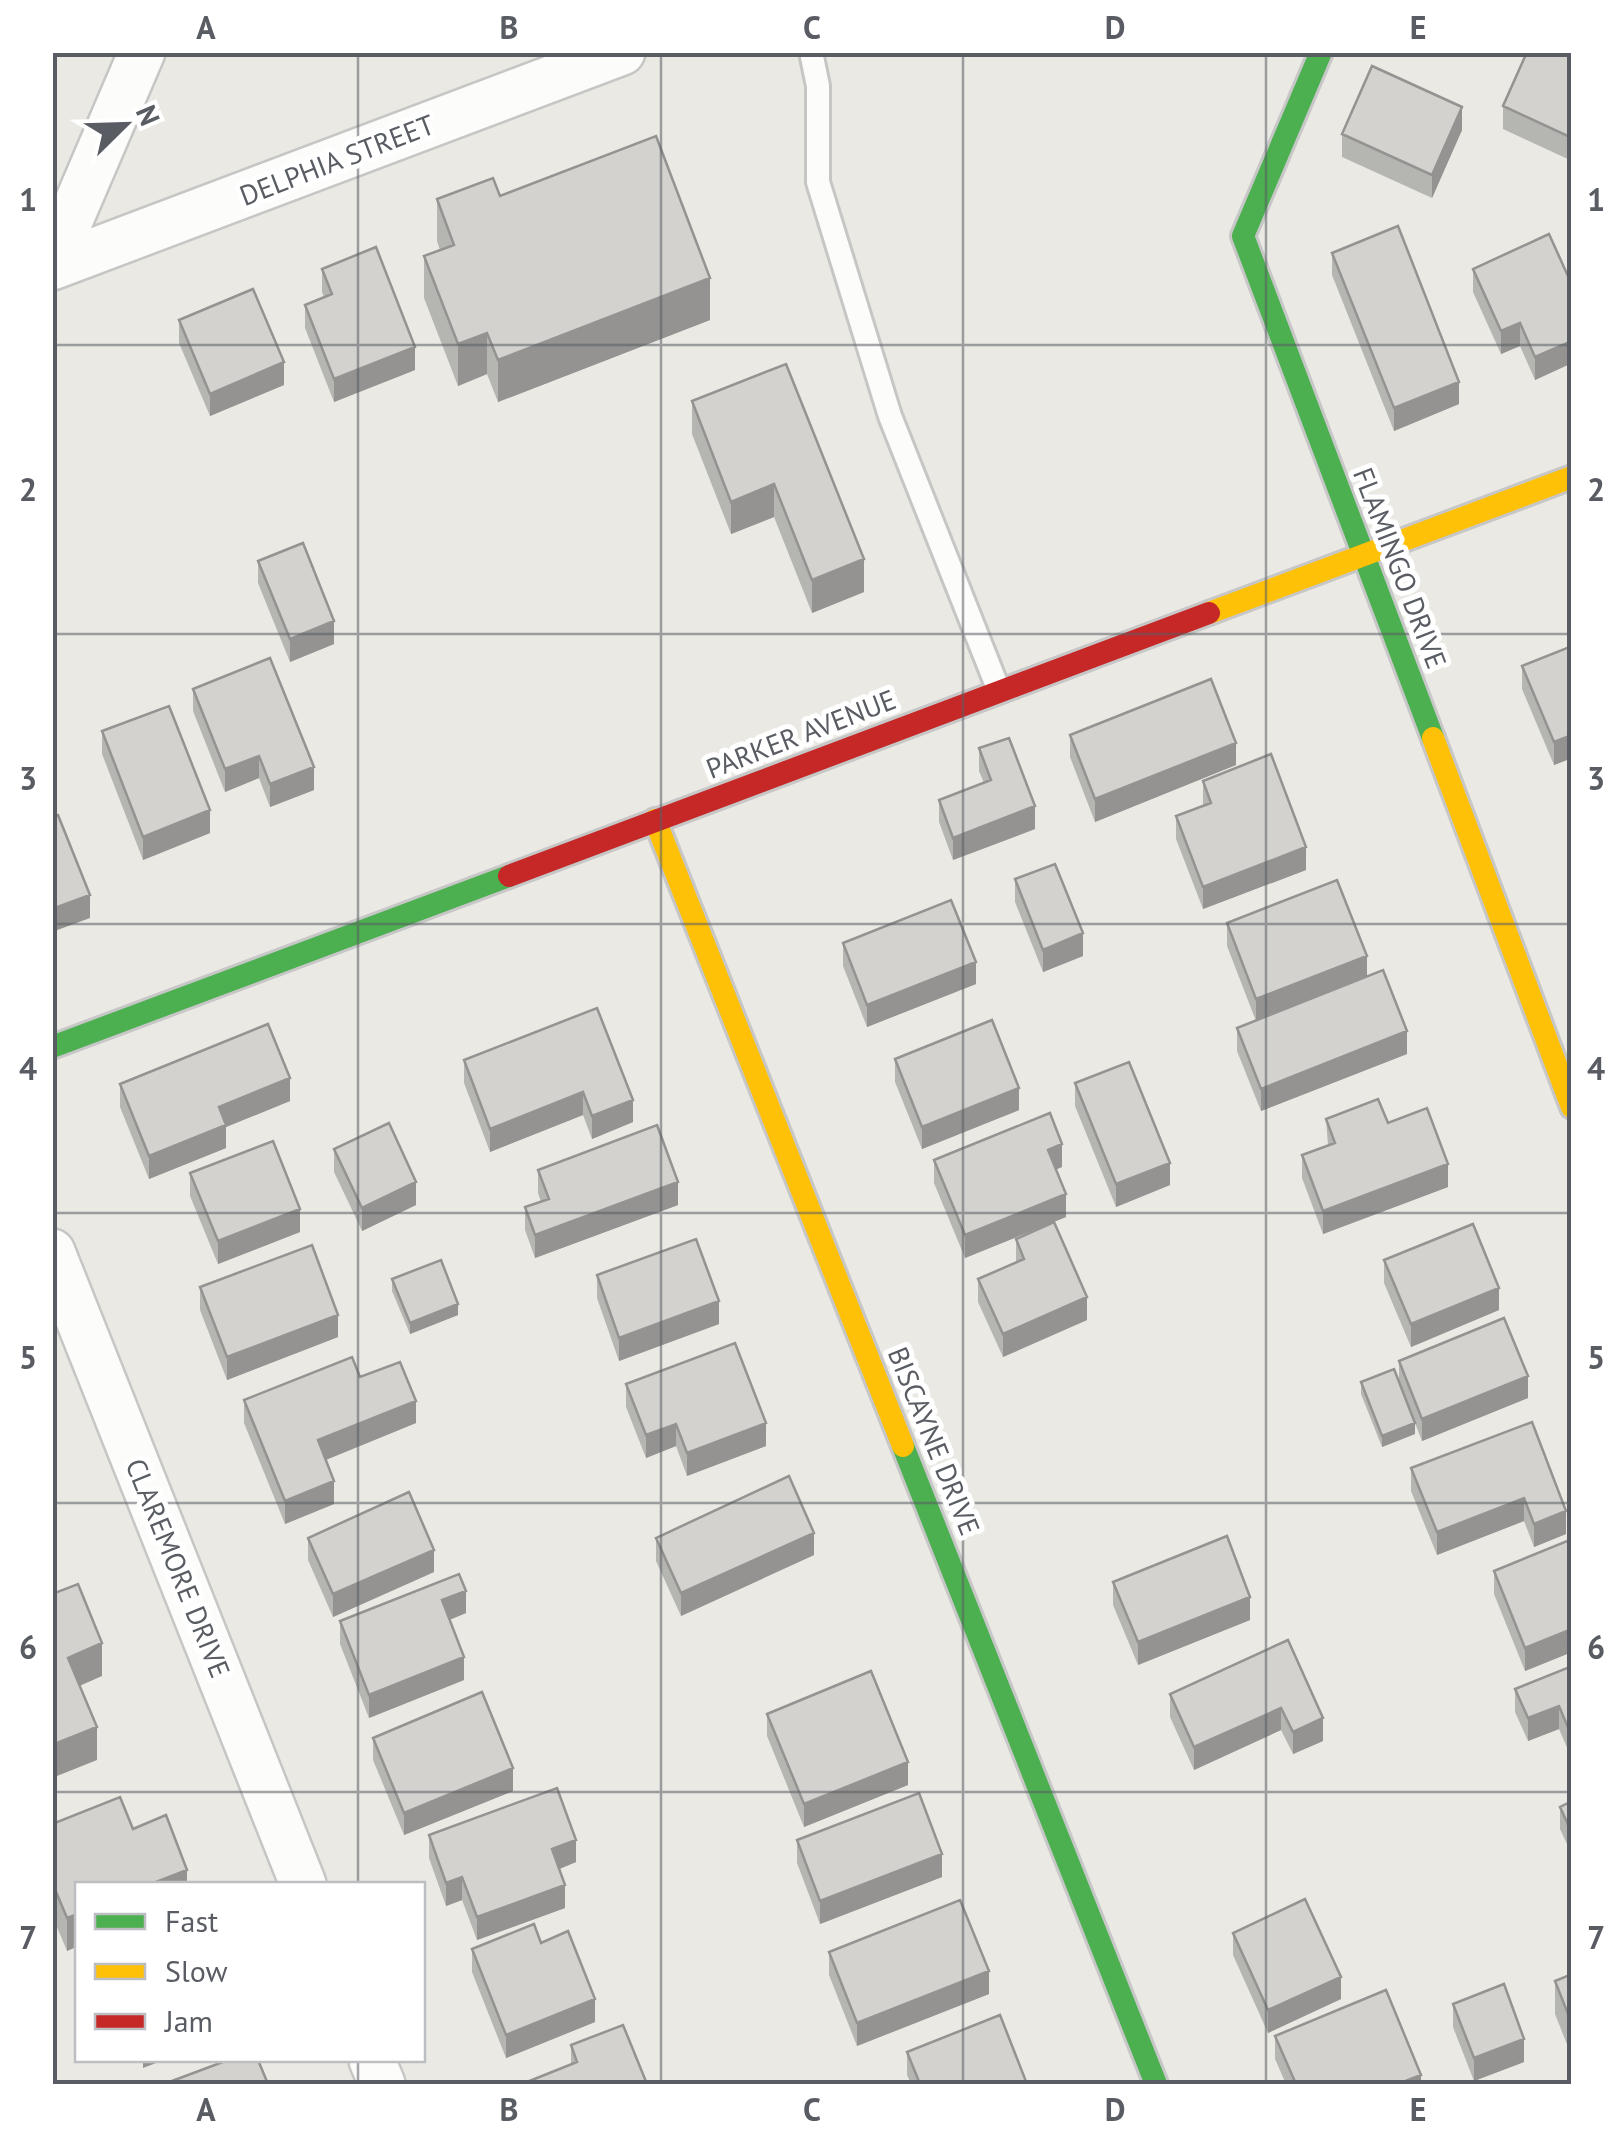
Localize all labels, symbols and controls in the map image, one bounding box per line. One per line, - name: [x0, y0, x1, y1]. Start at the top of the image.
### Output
- text: A: [196, 6, 216, 48]
- text: B: [500, 6, 518, 48]
- text: C: [803, 6, 821, 48]
- text: D: [1105, 6, 1125, 48]
- text: E: [1410, 6, 1426, 48]
- north arrow: [75, 75, 175, 175]
- text: N: [128, 99, 169, 131]
- street label: DELPHIA STREET: [234, 105, 440, 214]
- text: 1: [19, 178, 37, 220]
- text: 1: [1587, 178, 1605, 220]
- street label: FLAMINGO DRIVE: [1345, 462, 1456, 674]
- text: 2: [19, 468, 37, 510]
- text: 2: [1587, 468, 1605, 510]
- street label: PARKER AVENUE: [701, 680, 901, 787]
- text: 3: [19, 757, 37, 799]
- text: 3: [1587, 757, 1605, 799]
- text: 4: [19, 1047, 37, 1089]
- text: 4: [1587, 1047, 1605, 1089]
- text: 5: [19, 1336, 37, 1378]
- text: 5: [1587, 1336, 1605, 1378]
- street label: BISCAYNE DRIVE: [880, 1341, 989, 1540]
- street label: CLAREMORE DRIVE: [118, 1453, 239, 1683]
- text: 6: [19, 1626, 37, 1668]
- text: 6: [1587, 1626, 1605, 1668]
- legend: [75, 1882, 425, 2062]
- text: Fast: [165, 1901, 218, 1940]
- text: 7: [19, 1916, 37, 1958]
- text: 7: [1587, 1916, 1605, 1958]
- text: Slow: [165, 1951, 228, 1990]
- text: Jam: [163, 2001, 213, 2040]
- text: A: [196, 2088, 216, 2130]
- text: B: [500, 2088, 518, 2130]
- text: C: [803, 2088, 821, 2130]
- text: D: [1105, 2088, 1125, 2130]
- text: E: [1410, 2088, 1426, 2130]

